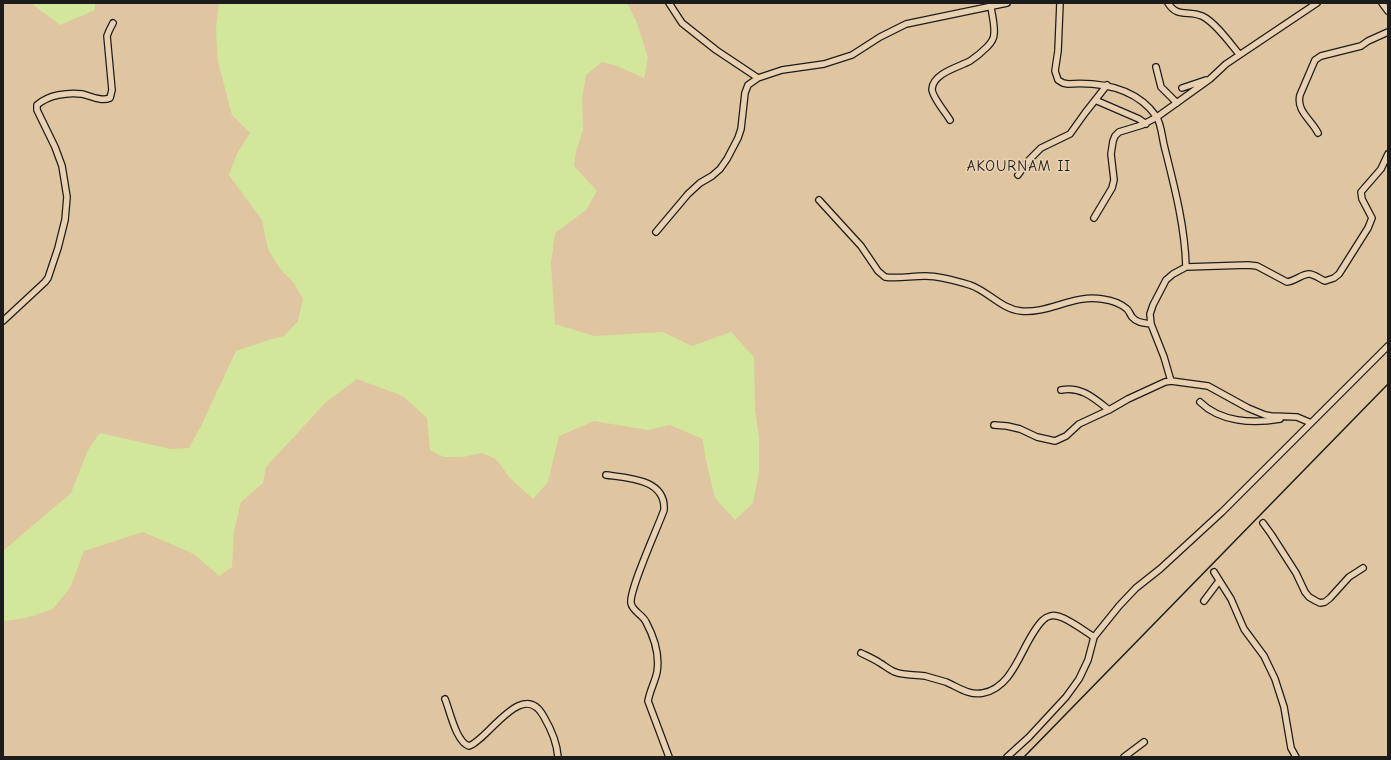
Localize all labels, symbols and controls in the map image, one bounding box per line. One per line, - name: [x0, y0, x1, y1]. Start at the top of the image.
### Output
- district label: AKOURNAM II: [967, 158, 1071, 176]

